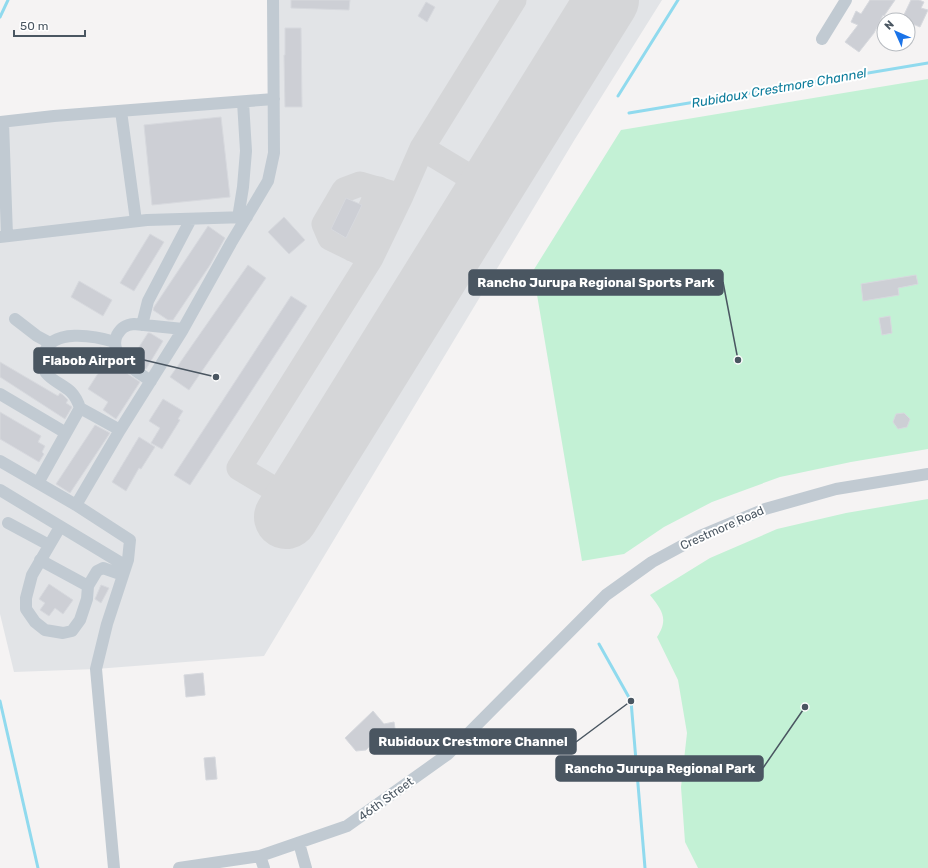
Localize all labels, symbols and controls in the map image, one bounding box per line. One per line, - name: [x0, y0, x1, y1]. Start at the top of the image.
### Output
- scale bar: [14, 12, 85, 38]
- north arrow: [876, 12, 916, 52]
- text: N: [882, 18, 897, 33]
- text: 50 m: [20, 19, 48, 33]
- water label: Rubidoux Crestmore Channel: [690, 65, 869, 111]
- callout: Rancho Jurupa Regional Sports Park: [469, 270, 723, 295]
- text: Rancho Jurupa Regional Sports Park: [477, 275, 715, 290]
- callout: Flabob Airport: [34, 348, 144, 373]
- text: Flabob Airport: [42, 353, 136, 368]
- street label: Crestmore Road: [678, 503, 766, 553]
- callout: Rubidoux Crestmore Channel: [370, 729, 576, 754]
- text: Rubidoux Crestmore Channel: [378, 734, 568, 749]
- callout: Rancho Jurupa Regional Park: [556, 756, 763, 781]
- text: Rancho Jurupa Regional Park: [565, 761, 756, 776]
- street label: 46th Street: [356, 774, 416, 824]

